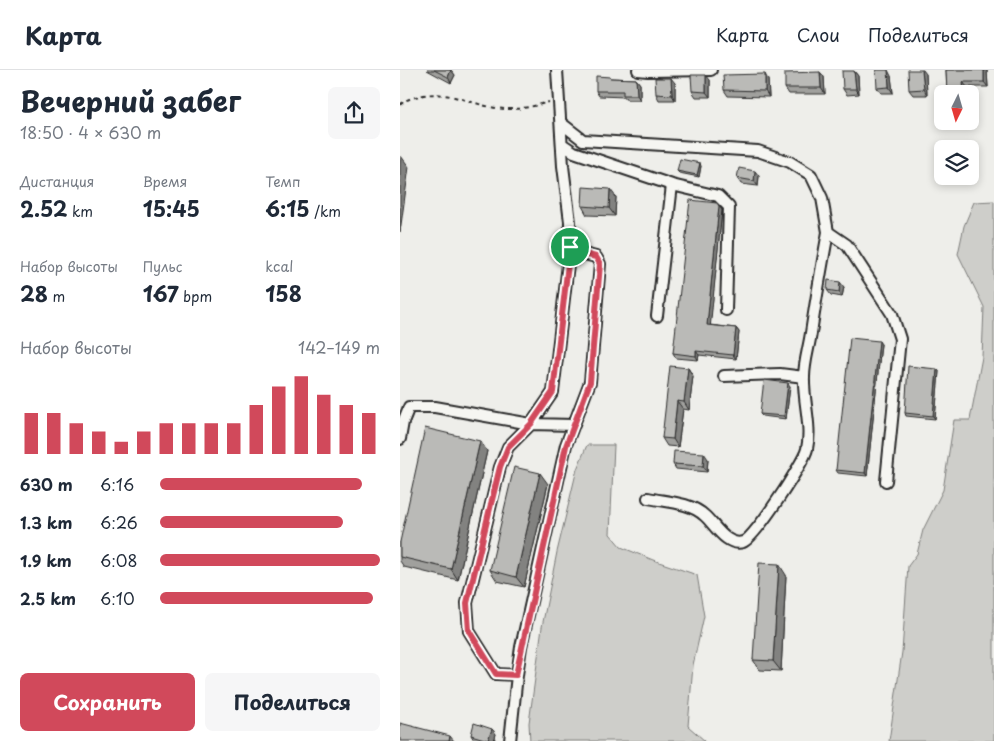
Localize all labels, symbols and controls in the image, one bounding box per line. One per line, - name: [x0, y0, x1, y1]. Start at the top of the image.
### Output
- text: Карта: [25, 17, 102, 53]
- text: Карта: [716, 21, 769, 48]
- text: Слои: [797, 21, 840, 48]
- text: Поделиться: [868, 21, 969, 48]
- text: Вечерний забег: [20, 79, 241, 122]
- north arrow: [934, 85, 979, 130]
- map controls: [934, 85, 979, 185]
- button: share: [328, 87, 380, 139]
- text: 18:50 · 4 × 630 m: [20, 120, 161, 144]
- button: layers: [934, 140, 979, 185]
- text: Дистанция: [20, 171, 94, 192]
- text: Время: [143, 171, 187, 192]
- text: Темп: [265, 171, 301, 192]
- text: 2.52: [20, 192, 67, 224]
- text: 15:45: [143, 192, 200, 224]
- text: 6:15: [265, 192, 310, 224]
- text: km: [67, 201, 93, 222]
- text: /km: [310, 201, 341, 222]
- pin: [549, 226, 591, 268]
- icon: arrive: [556, 233, 584, 261]
- text: Набор высоты: [20, 256, 118, 277]
- text: Пульс: [143, 256, 182, 277]
- text: kcal: [265, 256, 293, 277]
- text: 28: [20, 277, 48, 309]
- text: 167: [143, 277, 179, 309]
- text: 158: [265, 277, 302, 309]
- text: m: [48, 286, 65, 307]
- text: bpm: [179, 286, 212, 307]
- text: Набор высоты: [20, 335, 132, 359]
- text: 142–149 m: [298, 335, 380, 359]
- text: 630 m: [20, 472, 73, 496]
- text: 6:16: [100, 472, 134, 496]
- text: 1.3 km: [20, 510, 72, 534]
- text: 6:26: [100, 510, 138, 534]
- text: 1.9 km: [20, 548, 72, 572]
- text: 6:08: [100, 548, 137, 572]
- text: 2.5 km: [20, 586, 76, 610]
- text: 6:10: [100, 586, 135, 610]
- button: Сохранить: [20, 673, 195, 731]
- button: Поделиться: [205, 673, 380, 731]

